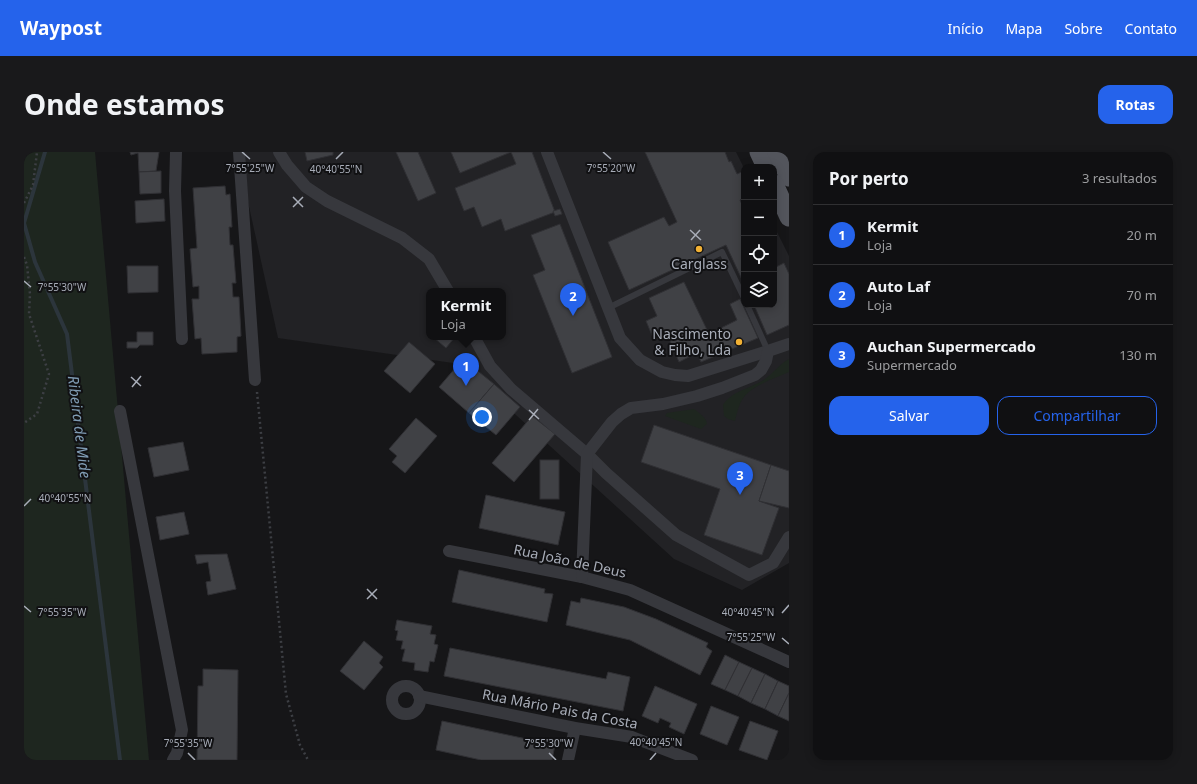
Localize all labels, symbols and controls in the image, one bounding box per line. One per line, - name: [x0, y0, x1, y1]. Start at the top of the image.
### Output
- text: Waypost: [20, 15, 102, 41]
- text: Início: [948, 19, 983, 38]
- text: Mapa: [1005, 19, 1042, 38]
- text: Sobre: [1064, 19, 1103, 38]
- text: Contato: [1125, 19, 1177, 38]
- text: Onde estamos: [24, 85, 225, 123]
- button: Rotas: [1098, 85, 1173, 124]
- text: 7°55'25"W: [226, 161, 275, 175]
- text: 7°55'20"W: [587, 161, 636, 175]
- text: 40°40'55"N: [310, 162, 362, 176]
- map controls: [741, 164, 777, 308]
- button: +: [741, 164, 777, 200]
- text: Por perto: [829, 167, 909, 190]
- text: 3 resultados: [1082, 169, 1157, 187]
- button: −: [741, 200, 777, 236]
- text: Kermit: [867, 216, 918, 236]
- text: 1: [838, 226, 846, 244]
- text: 20 m: [1127, 226, 1157, 244]
- button: locate: [741, 236, 777, 272]
- text: Loja: [867, 236, 892, 254]
- marker: Carglass: [694, 244, 704, 254]
- place label: Carglass: [671, 254, 727, 273]
- button: layers: [741, 272, 777, 308]
- text: Auto Laf: [867, 276, 930, 296]
- text: 7°55'30"W: [38, 280, 87, 294]
- pin: 2: [560, 283, 586, 316]
- text: 2: [838, 286, 846, 304]
- text: 70 m: [1127, 286, 1157, 304]
- popup: [426, 288, 506, 340]
- text: Kermit: [440, 295, 492, 315]
- text: Loja: [867, 296, 892, 314]
- text: Loja: [440, 315, 466, 333]
- place label: Nascimento & Filho, Lda: [652, 324, 731, 359]
- text: Auchan Supermercado: [867, 336, 1036, 356]
- marker: Nascimento & Filho, Lda: [734, 337, 744, 347]
- text: 3: [838, 346, 846, 364]
- text: 130 m: [1119, 346, 1157, 364]
- pin: 1: [453, 353, 479, 386]
- text: Supermercado: [867, 356, 957, 374]
- water label: Ribeira de Mide: [64, 374, 96, 480]
- button: Salvar: [829, 396, 989, 435]
- button: Compartilhar: [997, 396, 1157, 435]
- your location: [472, 407, 492, 427]
- pin: 3: [727, 462, 753, 495]
- text: 40°40'55"N: [39, 491, 91, 505]
- street label: Rua João de Deus: [512, 539, 628, 582]
- text: 7°55'35"W: [38, 605, 87, 619]
- text: 40°40'45"N: [722, 605, 774, 619]
- text: 7°55'25"W: [727, 630, 776, 644]
- street label: Rua Mário Pais da Costa: [481, 684, 640, 733]
- text: 40°40'45"N: [630, 735, 682, 749]
- text: 7°55'35"W: [164, 736, 213, 750]
- text: 7°55'30"W: [525, 736, 574, 750]

